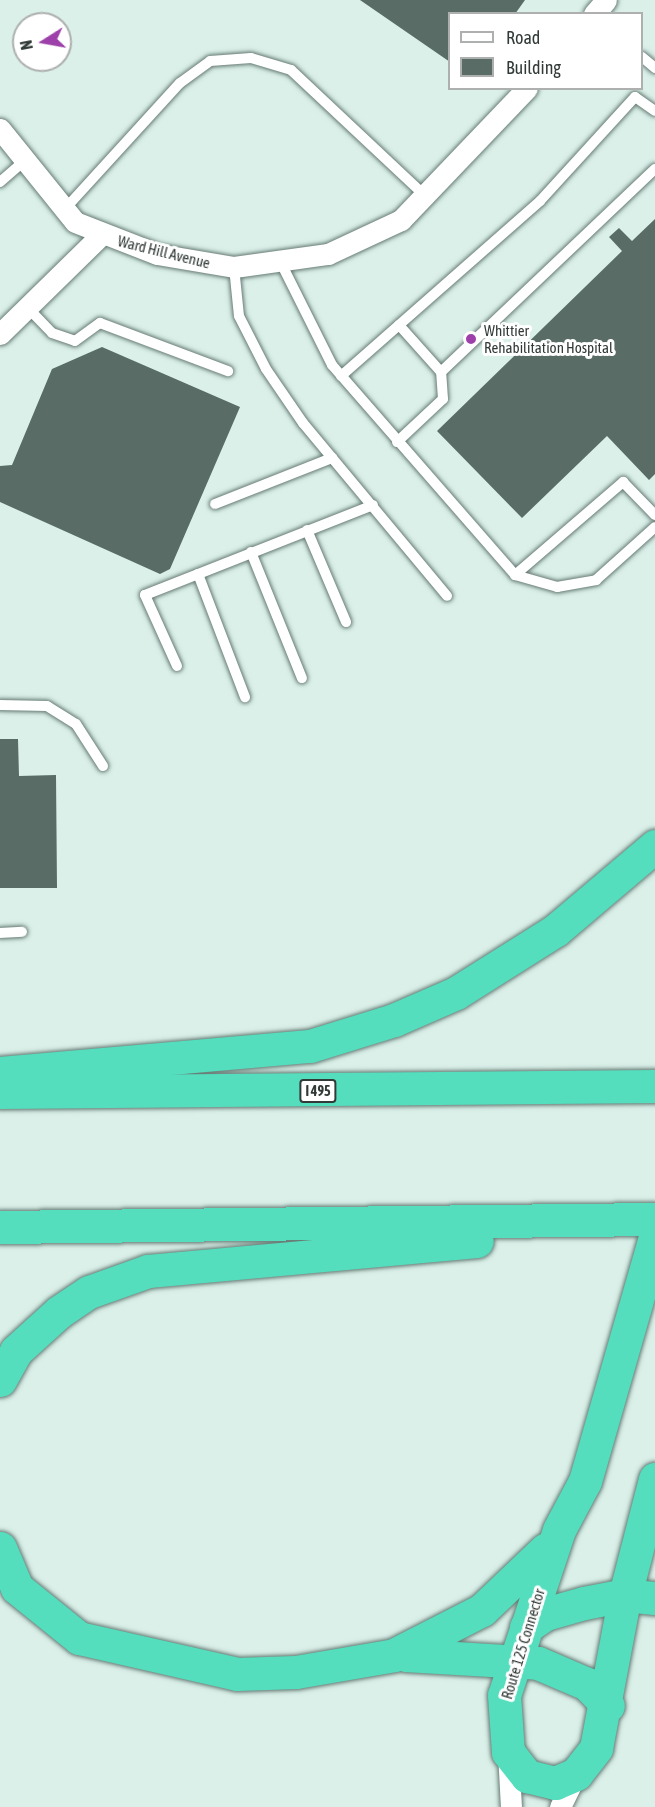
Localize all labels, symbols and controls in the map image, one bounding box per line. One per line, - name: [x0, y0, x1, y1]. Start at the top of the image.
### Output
- north arrow: [12, 12, 72, 72]
- legend: [448, 12, 643, 90]
- text: Road: [506, 27, 540, 48]
- text: N: [17, 39, 36, 51]
- text: Building: [506, 57, 561, 78]
- street label: Ward Hill Avenue: [116, 232, 212, 272]
- place label: Whittier Rehabilitation Hospital: [484, 321, 613, 356]
- marker: Whittier Rehabilitation Hospital: [462, 330, 480, 348]
- road number: I 495: [298, 1080, 338, 1102]
- street label: Route 125 Connector: [498, 1587, 548, 1701]

